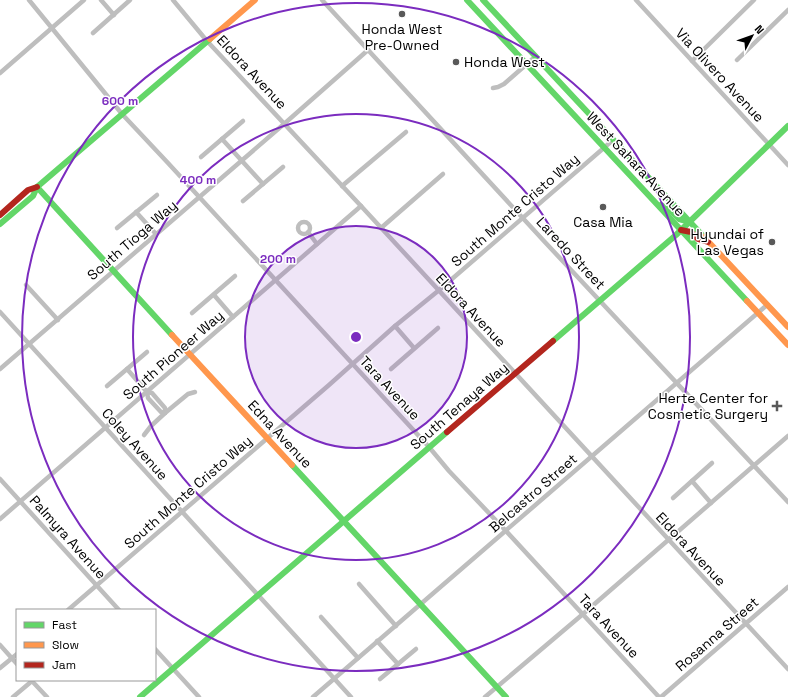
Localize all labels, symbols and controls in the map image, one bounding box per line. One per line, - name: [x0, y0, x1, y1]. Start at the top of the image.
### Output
- marker: Honda West Pre-Owned: [397, 9, 407, 19]
- north arrow: [732, 16, 772, 56]
- place label: Honda West Pre-Owned: [362, 20, 442, 54]
- text: N: [752, 22, 767, 37]
- street label: Via Olivero Avenue: [672, 24, 768, 126]
- street label: Eldora Avenue: [213, 31, 291, 113]
- place label: Honda West: [464, 53, 545, 71]
- marker: Honda West: [451, 57, 461, 67]
- text: 600 m: [102, 93, 138, 109]
- street label: West Sahara Avenue: [583, 108, 689, 220]
- street label: South Monte Cristo Way: [447, 150, 583, 270]
- text: 400 m: [180, 172, 216, 188]
- street label: South Tioga Way: [83, 196, 181, 284]
- marker: Casa Mia: [598, 202, 608, 212]
- street label: Laredo Street: [533, 213, 609, 293]
- place label: Casa Mia: [573, 213, 633, 231]
- place label: Hyundai of Las Vegas: [690, 225, 764, 259]
- marker: Hyundai of Las Vegas: [767, 237, 777, 247]
- text: 200 m: [260, 251, 296, 267]
- street label: Eldora Avenue: [432, 269, 510, 351]
- street label: South Pioneer Way: [119, 306, 227, 404]
- centre of rings: [349, 330, 363, 344]
- street label: Tara Avenue: [356, 352, 424, 424]
- street label: South Tenaya Way: [406, 358, 512, 454]
- place label: Herte Center for Cosmetic Surgery: [648, 389, 768, 423]
- street label: Edna Avenue: [244, 396, 316, 472]
- marker: Herte Center for Cosmetic Surgery: [771, 400, 783, 412]
- street label: Coley Avenue: [98, 404, 172, 484]
- street label: South Monte Cristo Way: [120, 432, 256, 552]
- street label: Belcastro Street: [485, 450, 581, 536]
- street label: Palmyra Avenue: [26, 492, 110, 582]
- street label: Eldora Avenue: [652, 508, 730, 590]
- street label: Tara Avenue: [575, 590, 643, 662]
- street label: Rosanna Street: [672, 593, 762, 675]
- legend: [16, 609, 156, 681]
- text: Fast: [52, 617, 77, 633]
- text: Slow: [52, 637, 79, 653]
- text: Jam: [52, 657, 76, 673]

